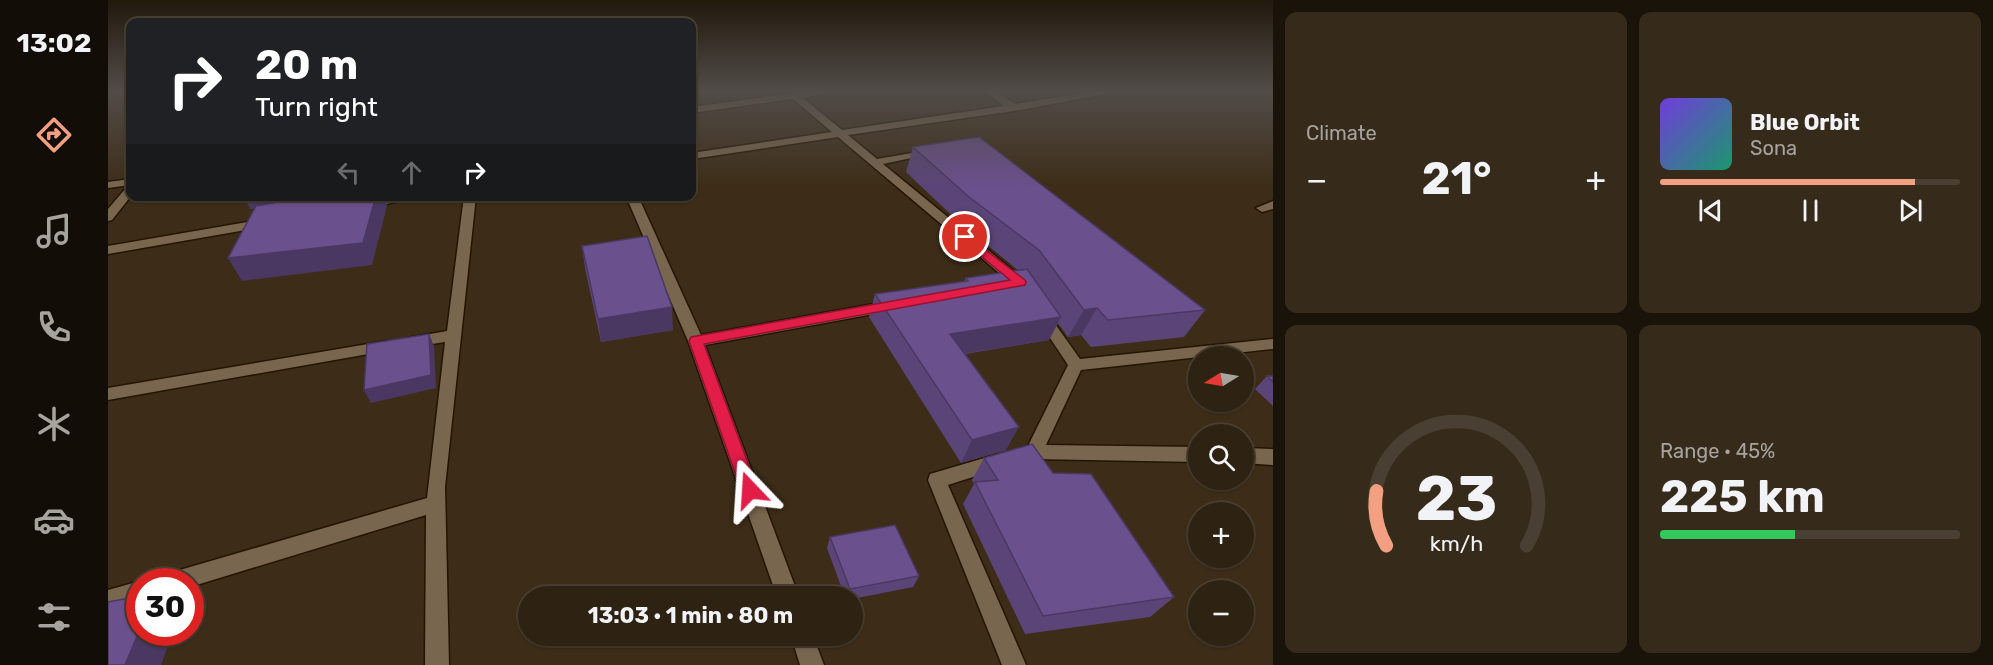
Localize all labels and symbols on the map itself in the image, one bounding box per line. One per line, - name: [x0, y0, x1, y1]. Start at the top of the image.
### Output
- pin: [939, 211, 990, 262]
- north arrow: [1188, 346, 1254, 412]
- position arrow: [718, 458, 782, 522]
- speed limit sign: 30: [126, 568, 204, 646]

